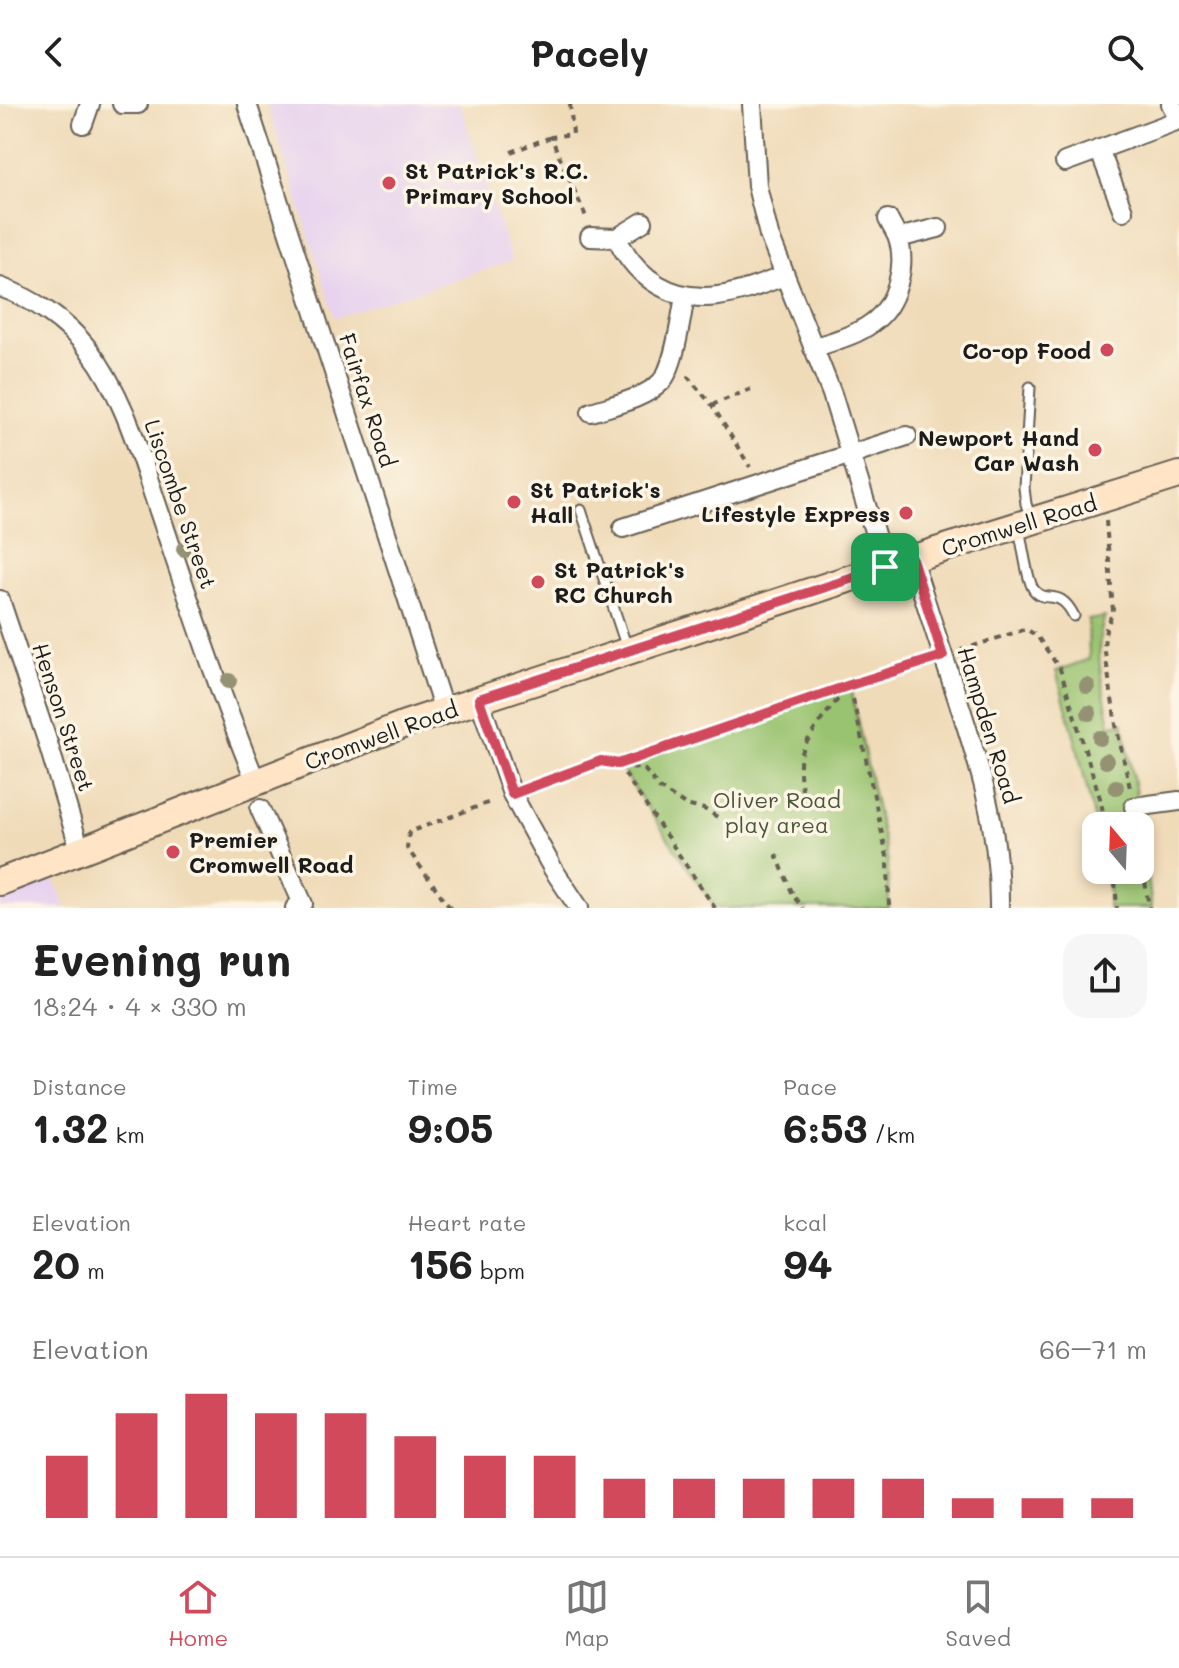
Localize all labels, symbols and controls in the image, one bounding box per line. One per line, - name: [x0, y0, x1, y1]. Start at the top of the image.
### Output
- text: Pacely: [530, 29, 649, 76]
- icon: back: [32, 30, 76, 74]
- icon: search: [1103, 30, 1147, 74]
- place label: St Patrick's R.C. Primary School: [405, 156, 589, 210]
- marker: St Patrick's R.C. Primary School: [380, 174, 398, 192]
- street label: Fairfax Road: [333, 329, 403, 471]
- place label: Co-op Food: [962, 336, 1091, 365]
- marker: Co-op Food: [1098, 341, 1116, 359]
- street label: Liscombe Street: [138, 415, 224, 593]
- place label: Newport Hand Car Wash: [918, 423, 1079, 477]
- marker: Newport Hand Car Wash: [1086, 441, 1104, 459]
- place label: St Patrick's Hall: [530, 475, 661, 529]
- street label: Cromwell Road: [938, 488, 1100, 562]
- marker: St Patrick's Hall: [505, 493, 523, 511]
- place label: Lifestyle Express: [701, 499, 890, 528]
- marker: Lifestyle Express: [897, 504, 915, 522]
- pin: [851, 533, 919, 601]
- icon: arrive: [863, 545, 907, 589]
- place label: St Patrick's RC Church: [554, 555, 685, 609]
- marker: St Patrick's RC Church: [529, 573, 547, 591]
- street label: Henson Street: [26, 639, 102, 795]
- street label: Hampden Road: [951, 643, 1027, 807]
- street label: Cromwell Road: [300, 694, 462, 776]
- park label: Oliver Road play area: [713, 785, 841, 839]
- north arrow: [1082, 812, 1154, 884]
- map controls: [1082, 812, 1154, 884]
- place label: Premier Cromwell Road: [189, 825, 354, 879]
- marker: Premier Cromwell Road: [164, 843, 182, 861]
- text: Evening run: [32, 930, 291, 987]
- button: share: [1063, 934, 1147, 1018]
- text: 18:24 · 4 × 330 m: [32, 989, 247, 1023]
- text: Distance: [32, 1072, 127, 1101]
- text: Time: [408, 1072, 458, 1101]
- text: Pace: [783, 1072, 837, 1101]
- text: 1.32: [32, 1101, 108, 1153]
- text: 9:05: [408, 1101, 493, 1153]
- text: 6:53: [783, 1101, 868, 1153]
- text: km: [108, 1120, 145, 1149]
- text: /km: [868, 1120, 915, 1149]
- text: Elevation: [32, 1208, 131, 1237]
- text: Heart rate: [408, 1208, 526, 1237]
- text: kcal: [783, 1208, 827, 1237]
- text: 20: [32, 1237, 80, 1289]
- text: 156: [408, 1237, 473, 1289]
- text: 94: [783, 1237, 833, 1289]
- text: m: [80, 1256, 105, 1285]
- text: bpm: [473, 1256, 525, 1285]
- text: Elevation: [32, 1332, 149, 1366]
- text: 66–71 m: [1039, 1332, 1147, 1366]
- tab: Home: [168, 1575, 228, 1652]
- tab: Map: [564, 1575, 609, 1652]
- tab: Saved: [946, 1575, 1011, 1652]

